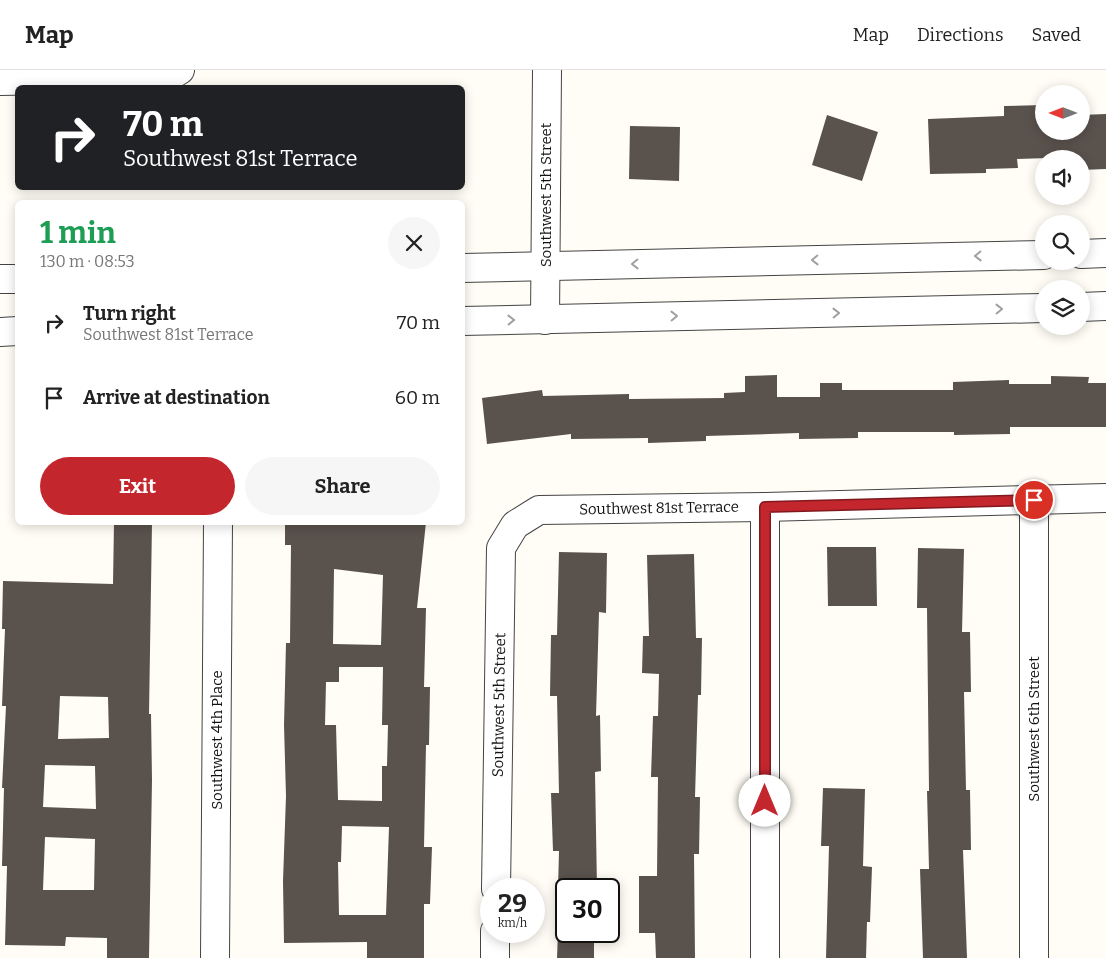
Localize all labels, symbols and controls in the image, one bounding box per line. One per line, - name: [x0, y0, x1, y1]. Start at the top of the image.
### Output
- text: Map: [25, 21, 74, 49]
- text: Map: [853, 24, 889, 46]
- text: Directions: [917, 24, 1004, 46]
- text: Saved: [1032, 24, 1081, 46]
- north arrow: [1035, 85, 1090, 140]
- map controls: [1035, 85, 1090, 335]
- text: 70 m: [123, 103, 203, 145]
- icon: right: [40, 105, 105, 170]
- street label: Southwest 5th Street: [537, 122, 555, 267]
- text: Southwest 81st Terrace: [123, 145, 357, 172]
- button: sound: [1035, 150, 1090, 205]
- text: 1 min: [40, 215, 116, 251]
- button: search: [1035, 215, 1090, 270]
- button: close: [388, 217, 440, 269]
- one-way arrow: [973, 251, 981, 261]
- text: 130 m · 08:53: [40, 252, 135, 271]
- one-way arrow: [811, 255, 818, 265]
- one-way arrow: [631, 259, 639, 270]
- button: layers: [1035, 280, 1090, 335]
- text: Turn right: [83, 302, 176, 325]
- one-way arrow: [995, 303, 1003, 314]
- one-way arrow: [832, 307, 840, 318]
- icon: right: [40, 309, 68, 337]
- text: 70 m: [397, 311, 440, 334]
- one-way arrow: [670, 311, 678, 322]
- one-way arrow: [508, 315, 515, 325]
- text: Southwest 81st Terrace: [83, 325, 254, 344]
- icon: arrive: [40, 384, 68, 412]
- text: Arrive at destination: [83, 386, 270, 409]
- text: 60 m: [395, 386, 440, 409]
- button: Exit: [40, 457, 235, 515]
- button: Share: [245, 457, 440, 515]
- pin: [1013, 479, 1055, 521]
- icon: arrive: [1020, 486, 1048, 514]
- street label: Southwest 81st Terrace: [579, 498, 739, 518]
- street label: Southwest 5th Street: [489, 632, 509, 777]
- street label: Southwest 6th Street: [1025, 656, 1043, 802]
- street label: Southwest 4th Place: [208, 670, 226, 810]
- position arrow: [738, 774, 790, 826]
- speed limit sign: 30: [555, 878, 620, 943]
- text: 29: [498, 889, 527, 919]
- text: km/h: [498, 916, 527, 930]

